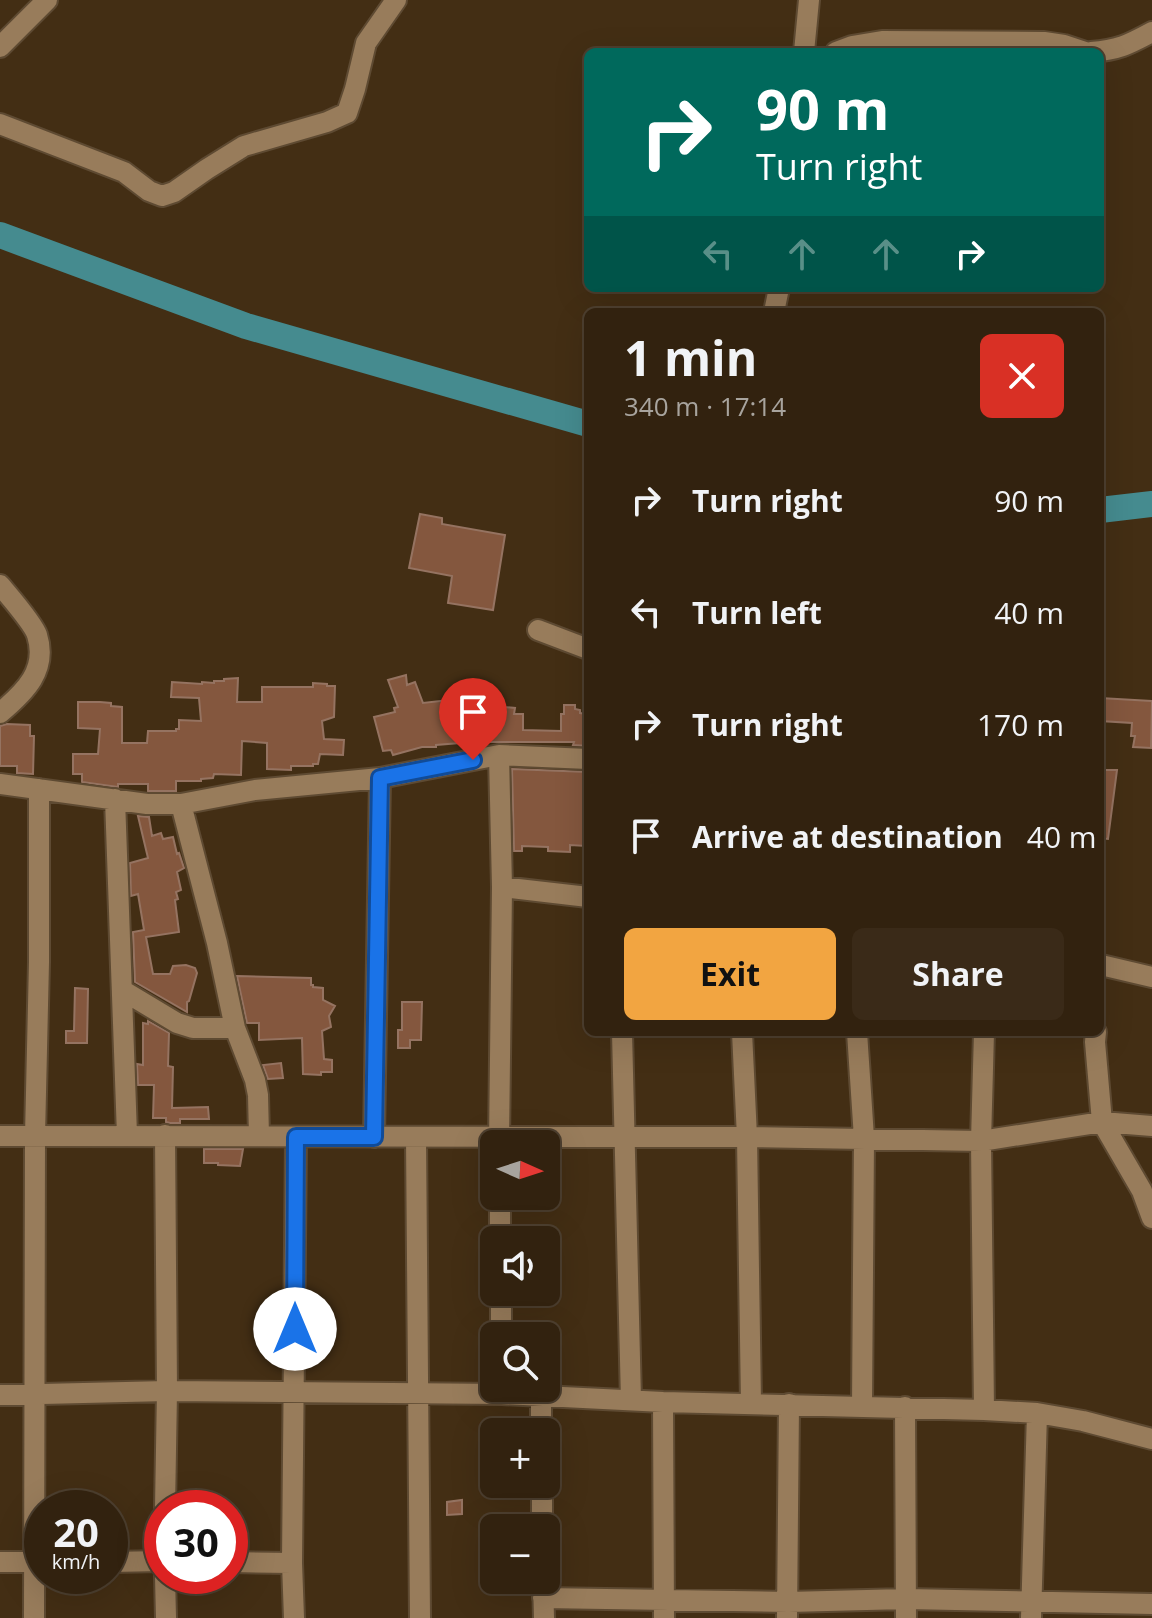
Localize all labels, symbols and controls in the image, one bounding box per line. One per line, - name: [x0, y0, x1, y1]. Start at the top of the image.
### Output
- text: 90 m: [756, 70, 890, 146]
- icon: right: [624, 80, 728, 184]
- text: Turn right: [756, 142, 922, 191]
- icon: left: [696, 232, 740, 276]
- icon: ahead: [780, 232, 824, 276]
- icon: ahead: [864, 232, 908, 276]
- icon: right: [948, 232, 992, 276]
- text: 1 min: [624, 325, 757, 390]
- button: close: [980, 334, 1064, 418]
- text: 340 m · 17:14: [624, 388, 786, 424]
- icon: right: [624, 478, 668, 522]
- text: Turn right: [692, 480, 843, 521]
- text: 90 m: [994, 480, 1064, 521]
- icon: left: [624, 590, 668, 634]
- text: Turn left: [692, 592, 822, 633]
- text: 40 m: [994, 592, 1064, 633]
- pin: [439, 678, 507, 760]
- icon: arrive: [451, 690, 495, 734]
- icon: right: [624, 702, 668, 746]
- text: Turn right: [692, 704, 843, 745]
- text: 170 m: [977, 704, 1064, 745]
- icon: arrive: [624, 814, 668, 858]
- text: Arrive at destination: [692, 816, 1003, 857]
- text: 40 m: [1027, 816, 1097, 857]
- button: Exit: [624, 928, 836, 1020]
- button: Share: [852, 928, 1064, 1020]
- north arrow: [480, 1130, 560, 1210]
- map controls: [480, 1130, 560, 1594]
- button: sound: [480, 1226, 560, 1306]
- position arrow: [253, 1287, 337, 1371]
- button: search: [480, 1322, 560, 1402]
- button: +: [480, 1418, 560, 1498]
- speed limit sign: 30: [144, 1490, 248, 1594]
- text: 20: [53, 1504, 99, 1559]
- button: −: [480, 1514, 560, 1594]
- text: km/h: [52, 1548, 100, 1575]

